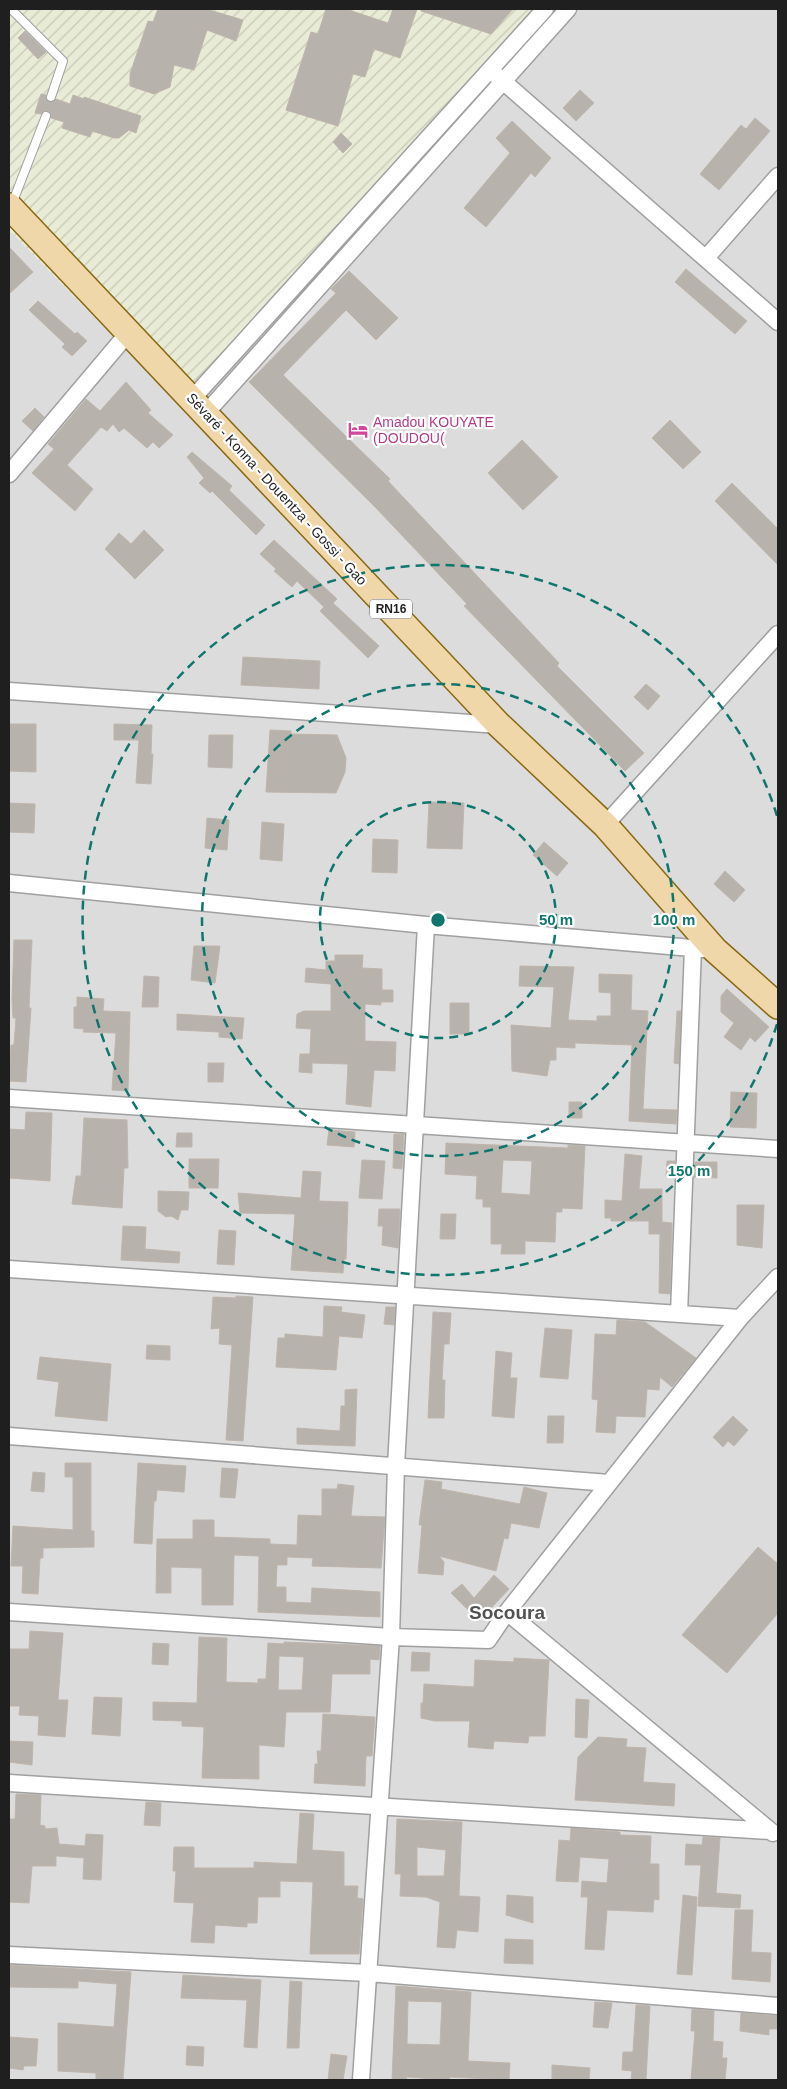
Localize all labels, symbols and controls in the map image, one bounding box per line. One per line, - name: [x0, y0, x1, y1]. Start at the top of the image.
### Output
- street label: Sévaré - Konna - Douentza - Gossi - Gao: [184, 390, 371, 589]
- place label: Amadou KOUYATE (DOUDOU(: [373, 414, 494, 446]
- hotel icon: Amadou KOUYATE (DOUDOU(: [347, 419, 369, 441]
- road number: RN16: [370, 600, 412, 618]
- centre of rings: [429, 911, 447, 929]
- text: 50 m: [539, 911, 573, 928]
- text: 100 m: [653, 911, 695, 928]
- text: 150 m: [668, 1162, 710, 1179]
- district label: Socoura: [469, 1602, 545, 1623]

